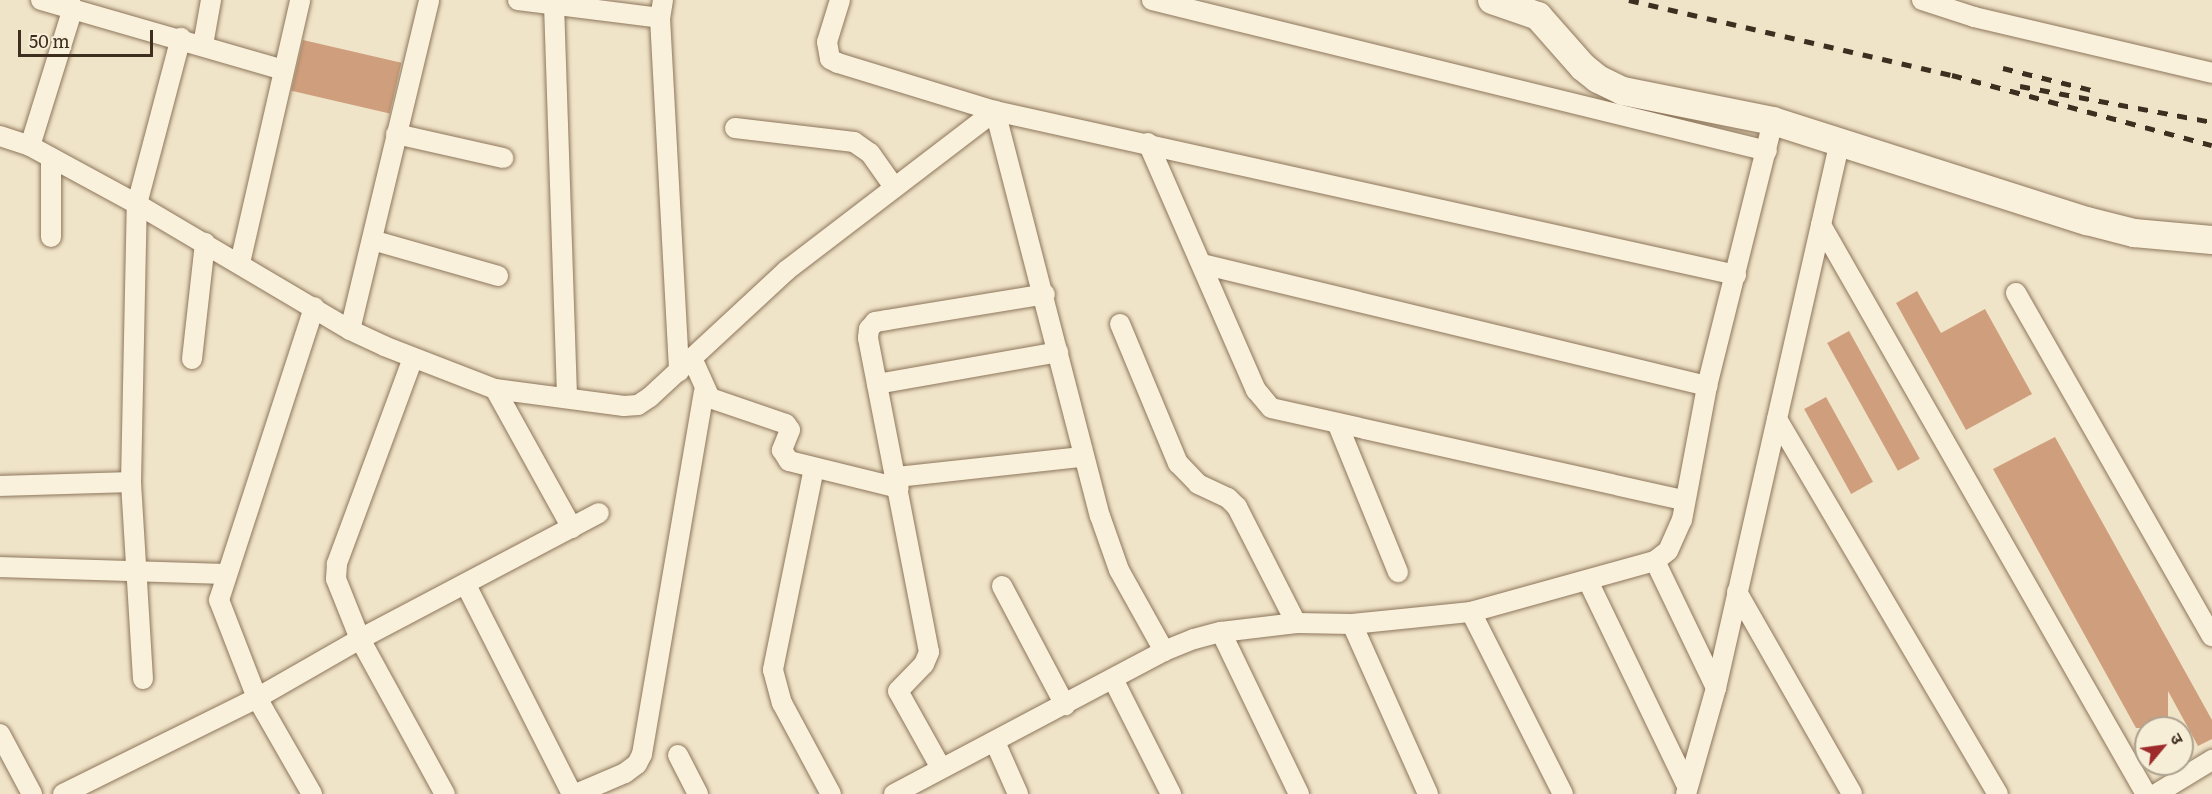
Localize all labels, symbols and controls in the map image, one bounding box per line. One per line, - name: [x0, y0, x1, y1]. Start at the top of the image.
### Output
- scale bar: [21, 18, 156, 56]
- text: 50 m: [29, 27, 70, 54]
- north arrow: [2134, 716, 2194, 776]
- text: उ: [2165, 728, 2191, 748]

